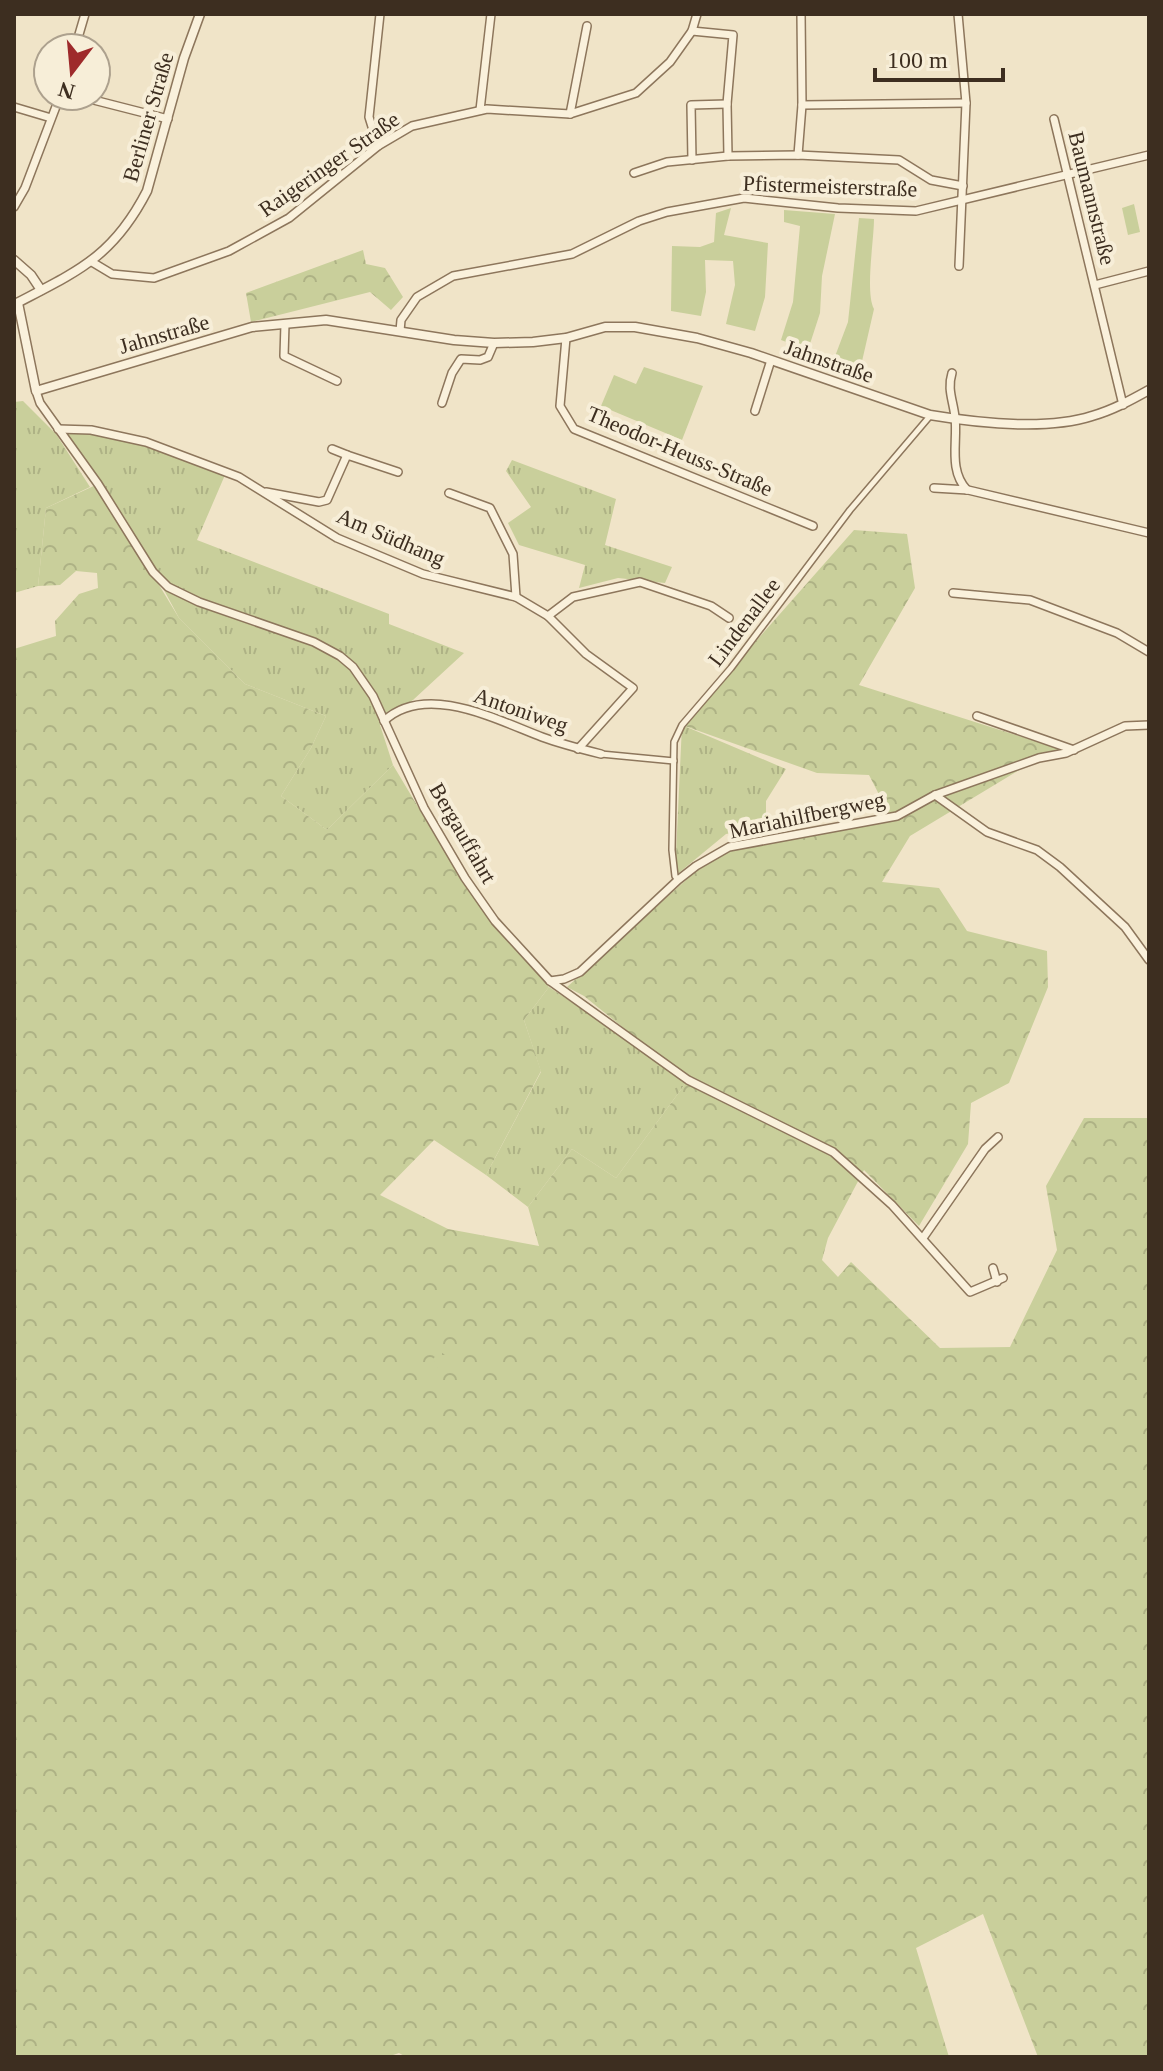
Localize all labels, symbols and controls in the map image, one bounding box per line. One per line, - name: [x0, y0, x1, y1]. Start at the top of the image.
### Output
- north arrow: [32, 32, 112, 112]
- scale bar: [875, 32, 1003, 82]
- text: 100 m: [887, 47, 948, 73]
- street label: Berliner Straße: [118, 49, 178, 185]
- text: N: [55, 77, 78, 105]
- street label: Raigeringer Straße: [254, 106, 404, 222]
- street label: Baumannstraße: [1063, 129, 1121, 267]
- street label: Pfistermeisterstraße: [742, 170, 918, 202]
- street label: Jahnstraße: [116, 309, 212, 359]
- street label: Jahnstraße: [781, 334, 877, 388]
- street label: Theodor-Heuss-Straße: [584, 401, 776, 501]
- street label: Am Südhang: [333, 503, 449, 571]
- street label: Lindenallee: [703, 573, 785, 671]
- street label: Antoniweg: [471, 682, 571, 738]
- street label: Bergauffahrt: [424, 778, 502, 888]
- street label: Mariahilfbergweg: [727, 786, 887, 844]

